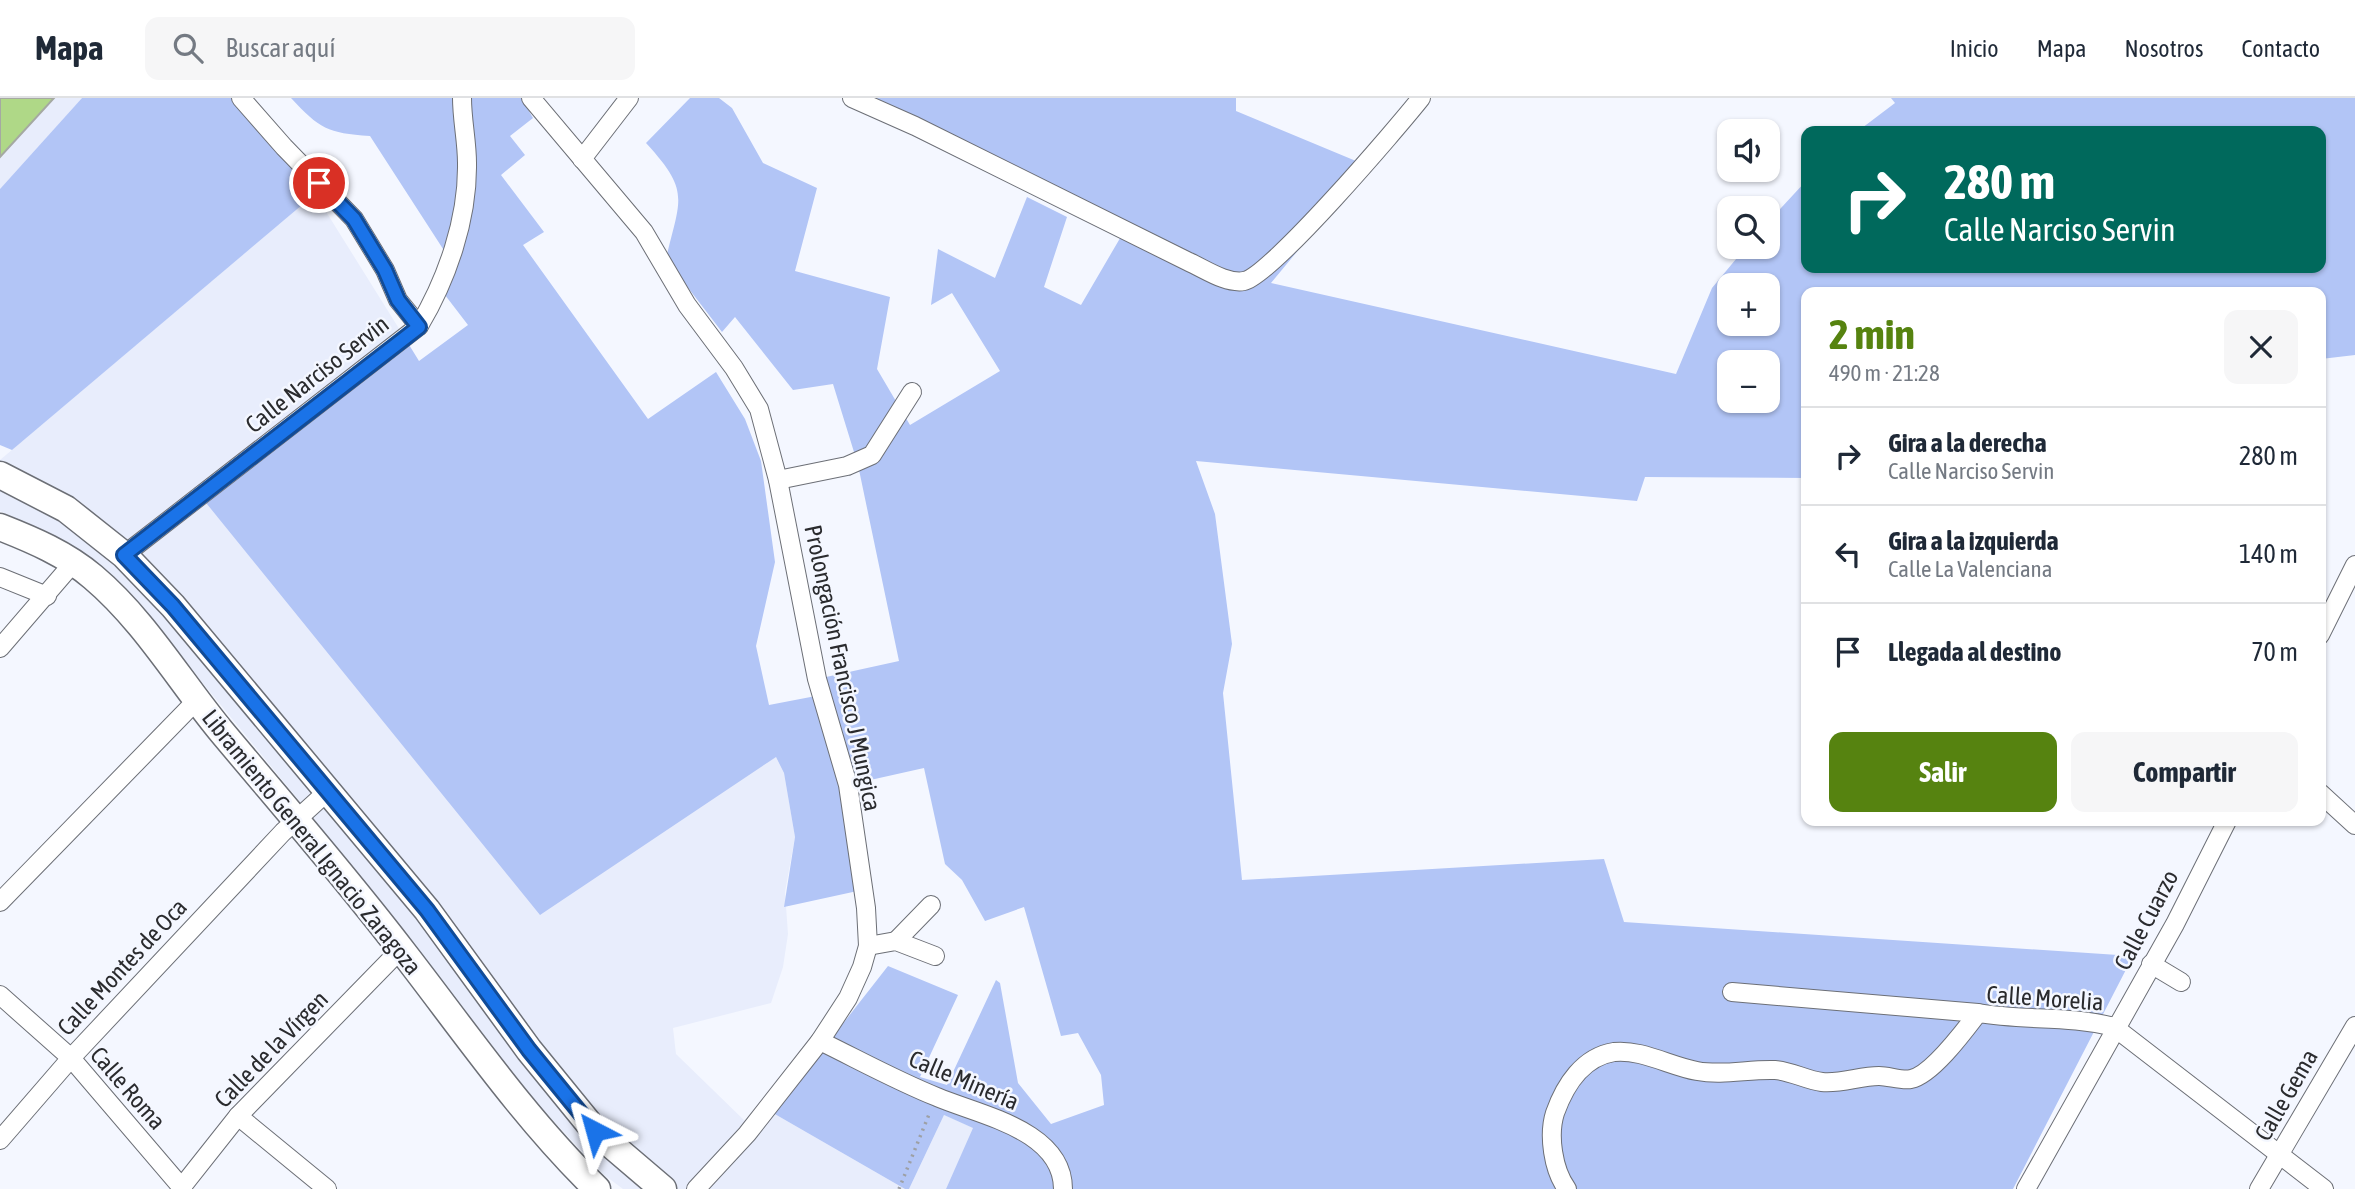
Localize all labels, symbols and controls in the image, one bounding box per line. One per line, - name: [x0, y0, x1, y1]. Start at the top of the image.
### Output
- search box: [145, 17, 635, 80]
- text: Mapa: [35, 29, 103, 67]
- icon: search: [169, 29, 207, 67]
- text: Buscar aquí: [225, 33, 335, 63]
- text: Inicio: [1950, 35, 1999, 62]
- text: Mapa: [2037, 35, 2086, 62]
- text: Nosotros: [2124, 35, 2203, 62]
- text: Contacto: [2241, 35, 2320, 62]
- map controls: [1717, 119, 1780, 413]
- button: sound: [1717, 119, 1780, 182]
- pin: [289, 153, 349, 213]
- text: 280 m: [1944, 153, 2055, 209]
- icon: right: [1829, 154, 1920, 245]
- icon: arrive: [300, 164, 338, 202]
- button: search: [1717, 196, 1780, 259]
- text: Calle Narciso Servin: [1944, 211, 2175, 248]
- button: +: [1717, 273, 1780, 336]
- street label: Calle Narciso Servin: [240, 310, 394, 438]
- text: 2 min: [1829, 310, 1915, 358]
- button: close: [2224, 310, 2298, 384]
- button: −: [1717, 350, 1780, 413]
- text: 490 m · 21:28: [1829, 360, 1940, 386]
- text: Gira a la derecha: [1888, 428, 2047, 458]
- icon: right: [1829, 437, 1867, 475]
- text: 280 m: [2239, 441, 2298, 471]
- text: Calle Narciso Servin: [1888, 458, 2054, 484]
- street label: Prolongación Francisco J Mungica: [799, 522, 887, 814]
- text: Gira a la izquierda: [1888, 526, 2059, 556]
- icon: left: [1829, 535, 1867, 573]
- text: 140 m: [2239, 539, 2298, 569]
- text: Calle La Valenciana: [1888, 556, 2052, 582]
- icon: arrive: [1829, 633, 1867, 671]
- text: Llegada al destino: [1888, 637, 2061, 667]
- text: 70 m: [2251, 637, 2298, 667]
- street label: Libramiento General Ignacio Zaragoza: [197, 704, 427, 980]
- button: Salir: [1829, 732, 2057, 812]
- button: Compartir: [2071, 732, 2298, 812]
- street label: Calle Cuarzo: [2109, 866, 2183, 974]
- street label: Calle Montes de Oca: [52, 893, 192, 1041]
- street label: Calle Morelia: [1986, 980, 2104, 1016]
- street label: Calle de la Vírgen: [209, 985, 333, 1113]
- street label: Calle Roma: [85, 1041, 171, 1135]
- street label: Calle Minería: [905, 1045, 1023, 1115]
- street label: Calle Gema: [2249, 1045, 2323, 1145]
- position arrow: [558, 1094, 632, 1168]

